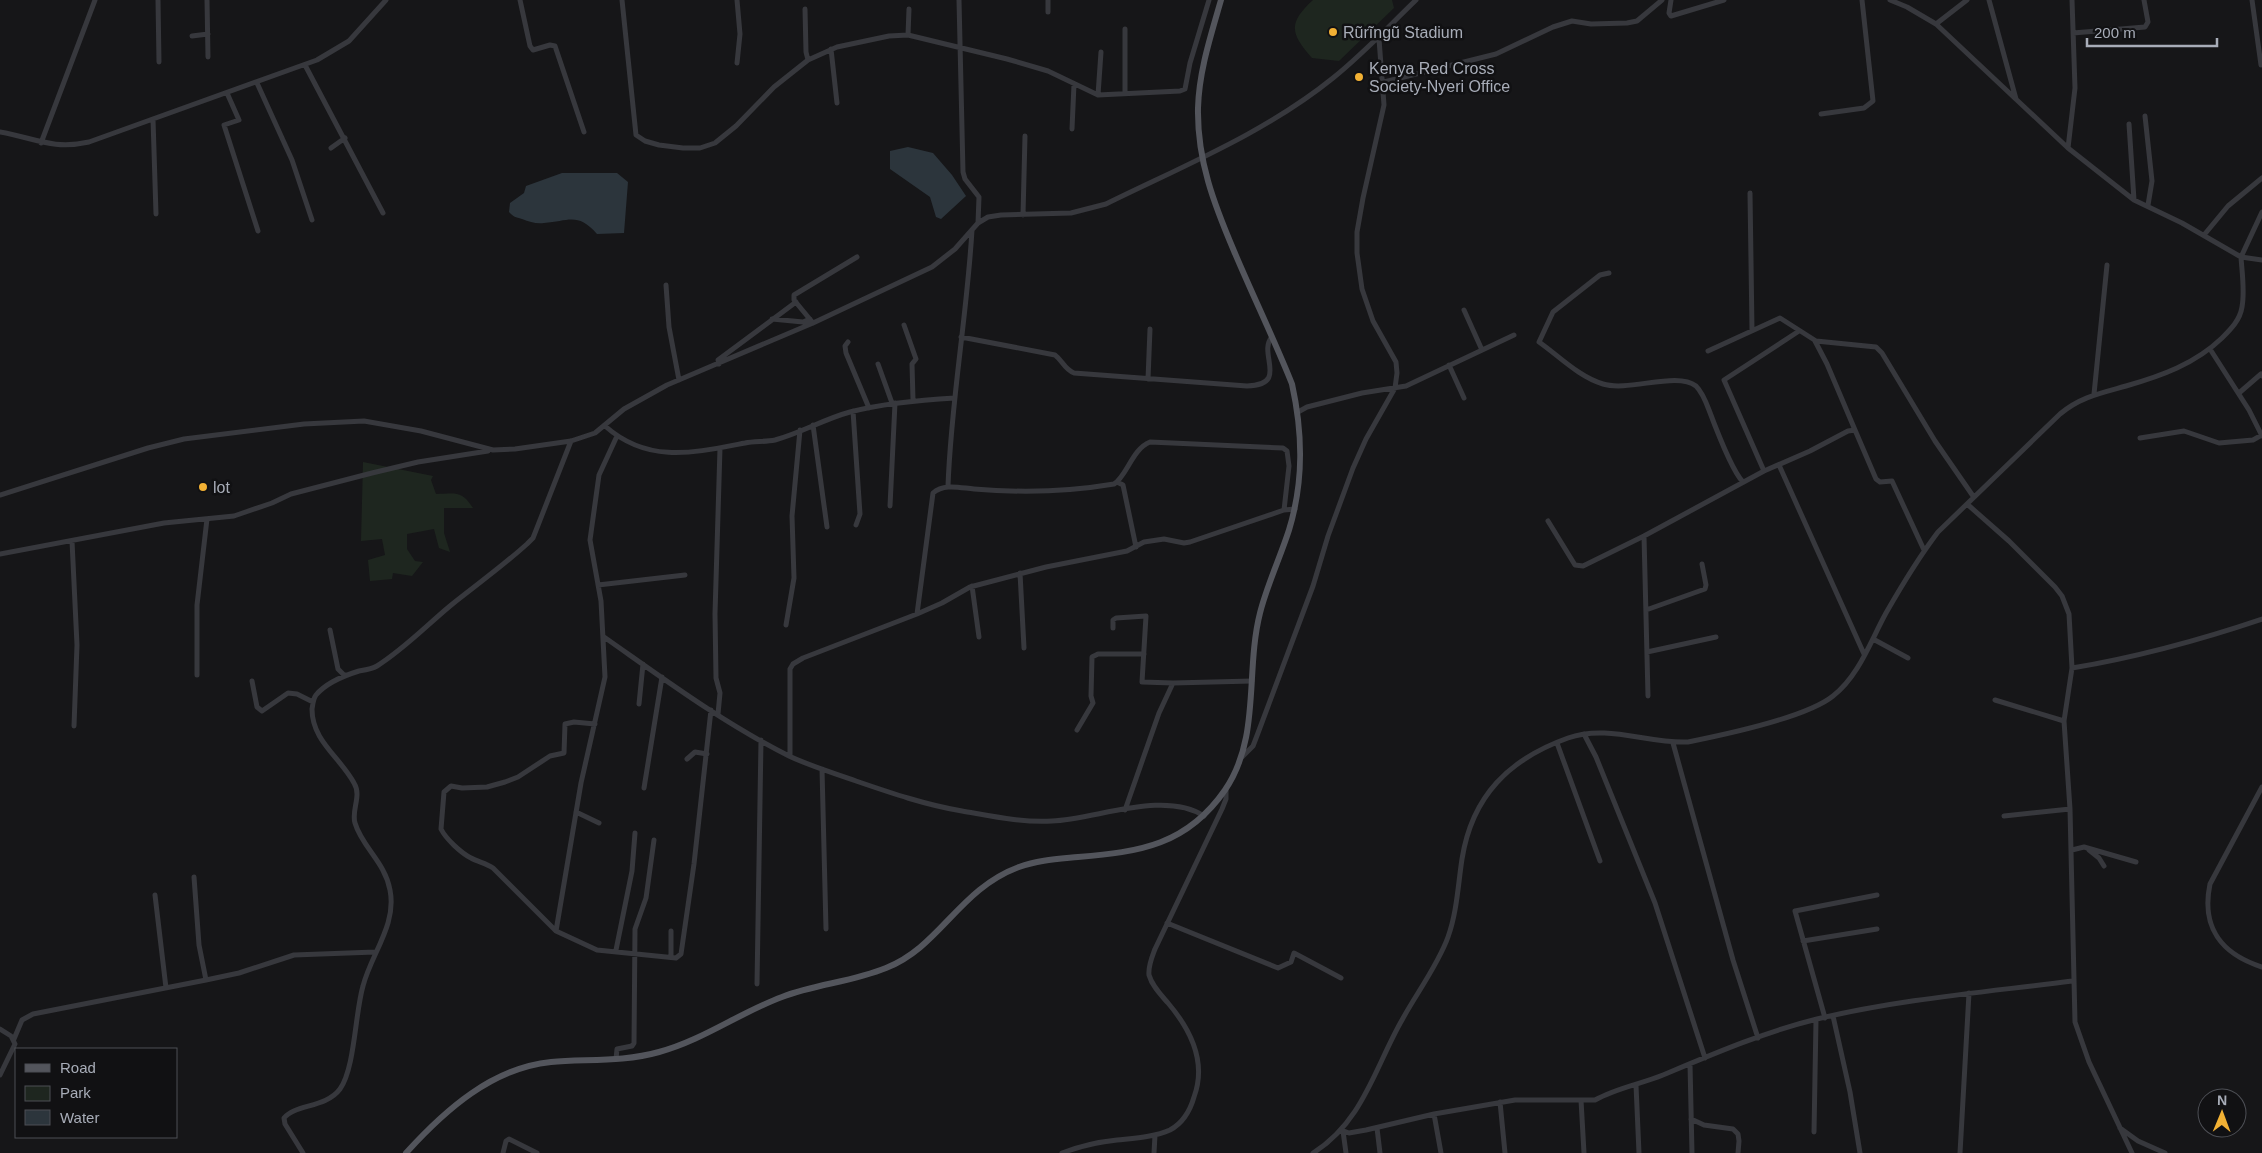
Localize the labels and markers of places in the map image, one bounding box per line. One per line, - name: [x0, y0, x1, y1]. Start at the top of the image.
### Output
- place label: Rũrĩngũ Stadium: [1343, 24, 1463, 41]
- marker: Rũrĩngũ Stadium: [1327, 26, 1339, 38]
- place label: Kenya Red Cross Society-Nyeri Office: [1369, 60, 1510, 95]
- marker: Kenya Red Cross Society-Nyeri Office: [1353, 71, 1365, 83]
- place label: lot: [213, 479, 230, 496]
- marker: lot: [197, 481, 209, 493]

